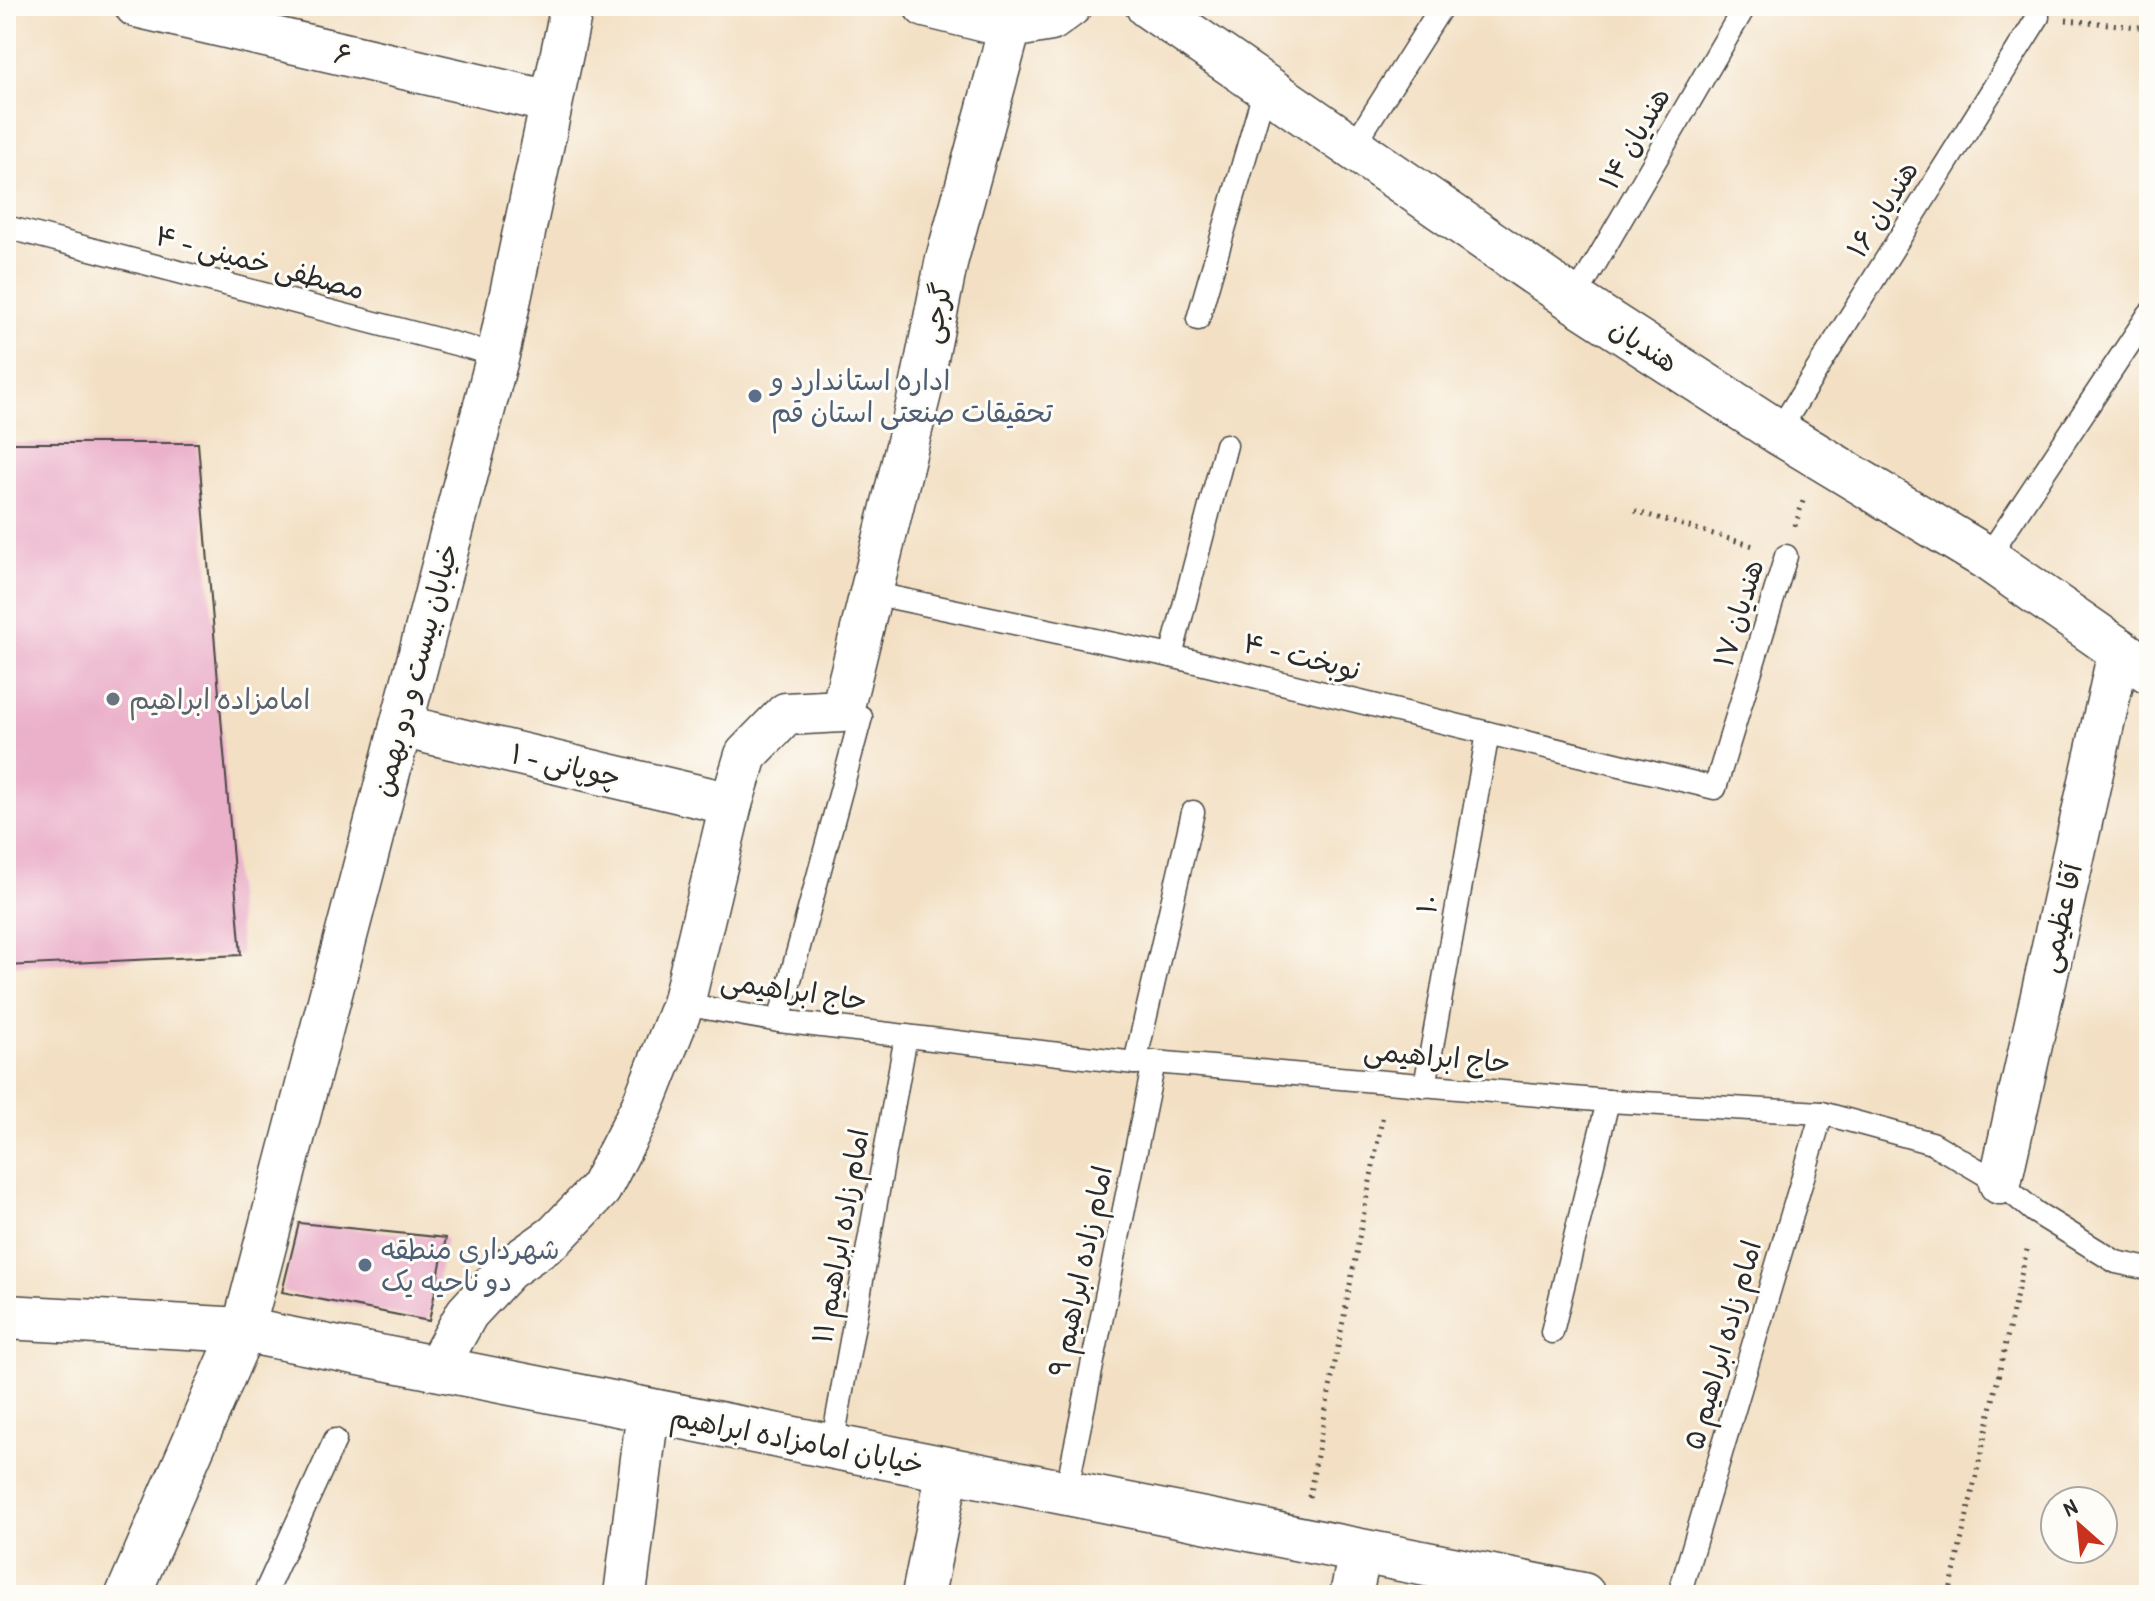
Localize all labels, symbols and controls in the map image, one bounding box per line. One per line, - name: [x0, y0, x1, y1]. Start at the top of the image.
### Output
- street label: ۶: [330, 34, 356, 74]
- street label: هندیان ۱۴: [1590, 80, 1678, 196]
- street label: هندیان ۱۶: [1837, 153, 1927, 265]
- street label: ۴ - مصطفی خمینی: [151, 216, 369, 308]
- street label: گرجی: [911, 279, 961, 347]
- street label: هندیان: [1602, 309, 1686, 381]
- place label: اداره استاندارد و تحقیقات صنعتی استان قم: [769, 361, 1054, 434]
- marker: اداره استاندارد و تحقیقات صنعتی استان قم: [746, 387, 764, 405]
- street label: خیابان بیست و دو بهمن: [363, 539, 467, 801]
- street label: هندیان ۱۷: [1704, 555, 1772, 671]
- street label: ۴ - نوبخت: [1239, 623, 1365, 689]
- place label: امامزاده ابراهیم: [129, 680, 310, 721]
- marker: امامزاده ابراهیم: [104, 690, 122, 708]
- street label: ۱ - چوپانی: [507, 734, 625, 796]
- street label: آقا عظیمی: [2029, 859, 2091, 976]
- street label: ۱۰: [1407, 891, 1447, 917]
- street label: حاج ابراهیمی: [718, 961, 870, 1019]
- street label: حاج ابراهیمی: [1362, 1031, 1512, 1081]
- street label: امام زاده ابراهیم ۱۱: [802, 1126, 881, 1347]
- street label: امام زاده ابراهيم ۹: [1039, 1162, 1124, 1381]
- place label: شهرداری منطقه دو ناحیه یک: [381, 1230, 560, 1300]
- street label: امام زاده ابراهیم ۵: [1674, 1236, 1773, 1455]
- marker: شهرداری منطقه دو ناحیه یک: [356, 1256, 374, 1274]
- street label: خیابان امامزاده ابراهیم: [667, 1397, 927, 1486]
- north arrow: [2039, 1485, 2119, 1565]
- text: N: [2058, 1491, 2082, 1523]

